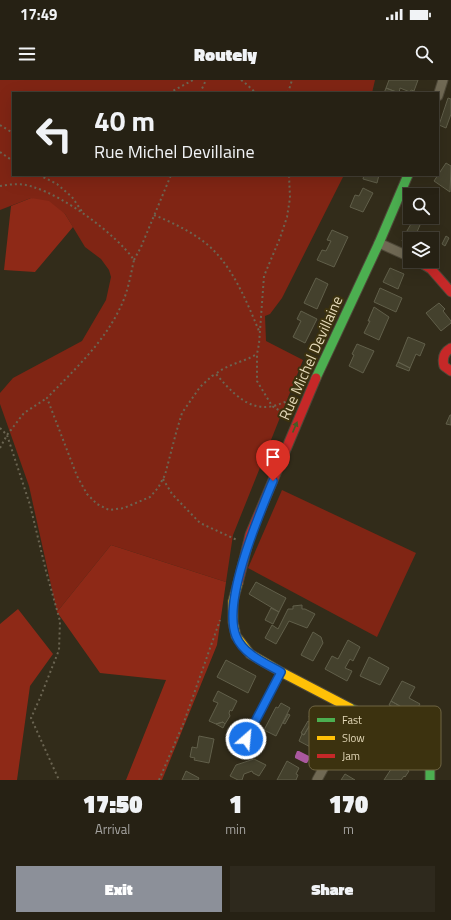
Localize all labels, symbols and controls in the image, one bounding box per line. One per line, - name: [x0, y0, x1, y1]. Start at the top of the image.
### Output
- text: 17:49: [20, 3, 57, 26]
- text: Routely: [194, 41, 257, 68]
- icon: menu: [16, 43, 38, 65]
- icon: search: [413, 43, 435, 65]
- text: 40 m: [94, 99, 155, 142]
- icon: left: [28, 108, 80, 160]
- text: Rue Michel Devillaine: [94, 138, 255, 165]
- map controls: [403, 188, 439, 268]
- button: search: [403, 188, 439, 224]
- button: layers: [403, 232, 439, 268]
- street label: Rue Michel Devillaine: [273, 292, 348, 424]
- one-way arrow: [293, 420, 299, 432]
- pin: [256, 440, 290, 481]
- icon: arrive: [262, 446, 284, 468]
- legend: [309, 706, 441, 770]
- text: Fast: [342, 712, 362, 728]
- position arrow: [225, 718, 267, 760]
- text: Slow: [342, 730, 365, 746]
- text: Jam: [342, 748, 360, 764]
- text: 17:50: [83, 786, 142, 822]
- text: 1: [229, 786, 242, 822]
- text: 170: [329, 786, 368, 822]
- text: Arrival: [95, 819, 130, 839]
- text: min: [225, 819, 246, 839]
- text: m: [343, 819, 354, 839]
- button: Exit: [16, 866, 222, 912]
- button: Share: [230, 866, 435, 912]

